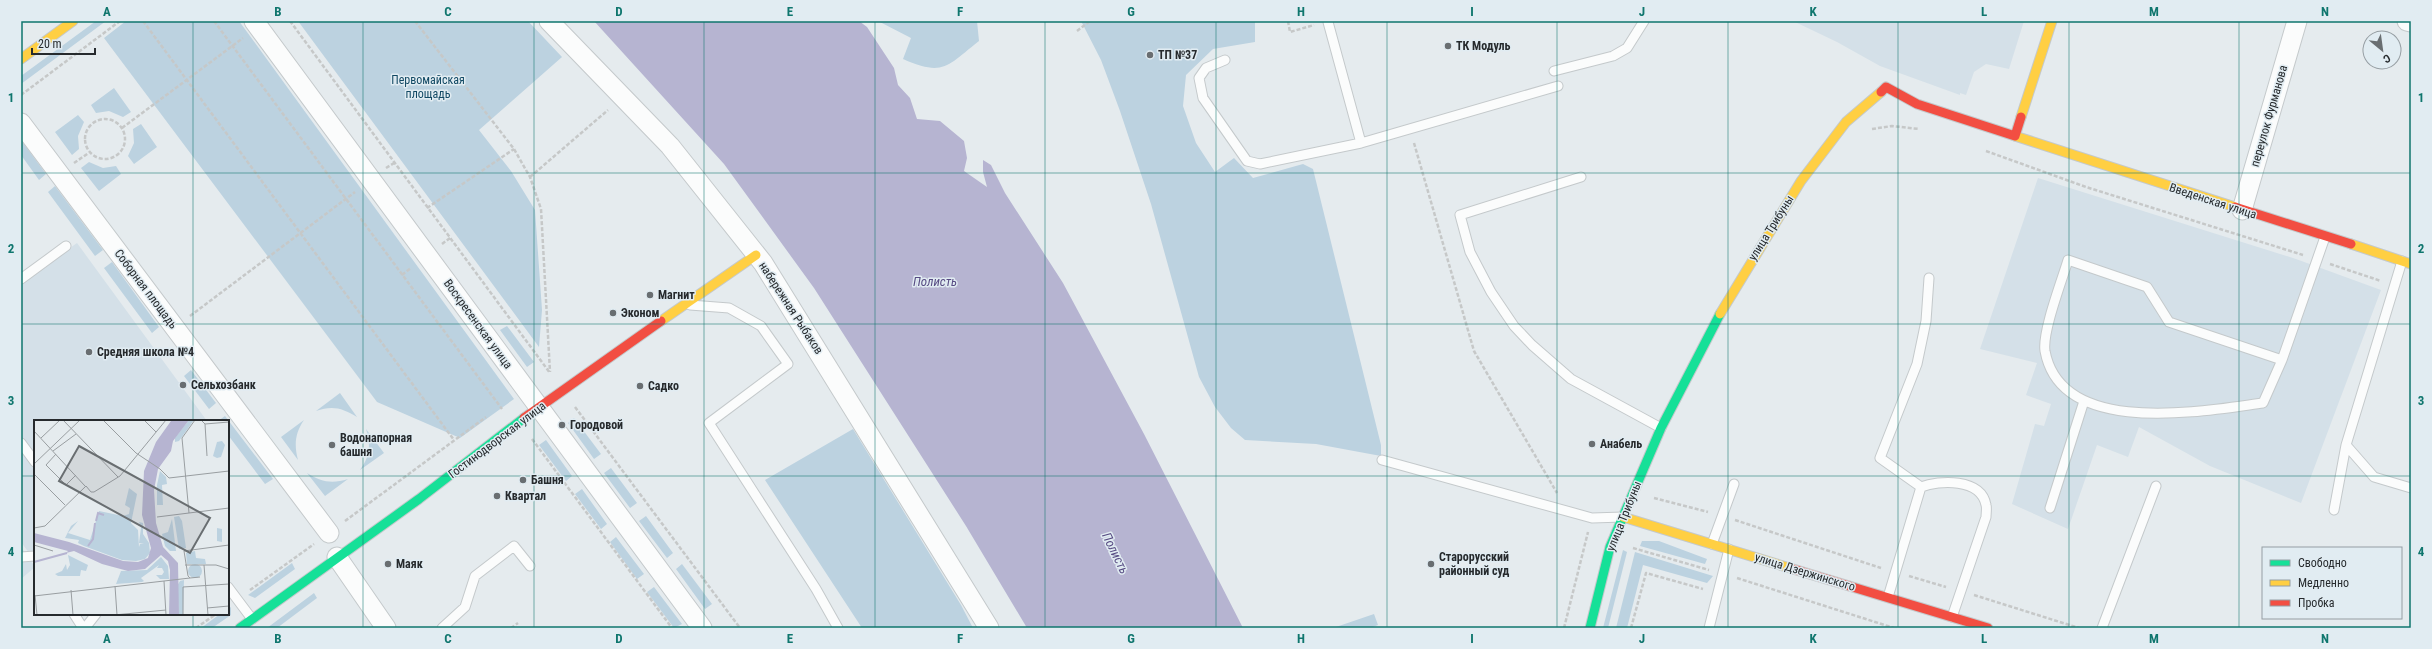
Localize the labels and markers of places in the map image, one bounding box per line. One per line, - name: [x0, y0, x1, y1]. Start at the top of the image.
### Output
- place label: ТК Модуль: [1456, 39, 1511, 53]
- marker: ТК Модуль: [1443, 41, 1453, 51]
- place label: ТП №37: [1158, 48, 1197, 62]
- marker: ТП №37: [1145, 50, 1155, 60]
- place label: Магнит: [658, 288, 695, 302]
- marker: Магнит: [645, 290, 655, 300]
- place label: Эконом: [621, 306, 659, 320]
- marker: Эконом: [608, 308, 618, 318]
- place label: Средняя школа №4: [97, 345, 194, 359]
- marker: Средняя школа №4: [84, 347, 94, 357]
- place label: Сельхозбанк: [191, 378, 256, 392]
- place label: Садко: [648, 379, 679, 393]
- marker: Сельхозбанк: [178, 380, 188, 390]
- marker: Садко: [635, 381, 645, 391]
- place label: Городовой: [570, 418, 623, 432]
- marker: Городовой: [557, 420, 567, 430]
- place label: Водонапорная башня: [340, 431, 412, 459]
- place label: Анабель: [1600, 437, 1642, 451]
- marker: Анабель: [1587, 439, 1597, 449]
- marker: Водонапорная башня: [327, 440, 337, 450]
- place label: Башня: [531, 473, 564, 487]
- marker: Башня: [518, 475, 528, 485]
- place label: Квартал: [505, 489, 546, 503]
- marker: Квартал: [492, 491, 502, 501]
- place label: Старорусский районный суд: [1439, 550, 1510, 578]
- place label: Маяк: [396, 557, 423, 571]
- marker: Маяк: [383, 559, 393, 569]
- marker: Старорусский районный суд: [1426, 559, 1436, 569]

